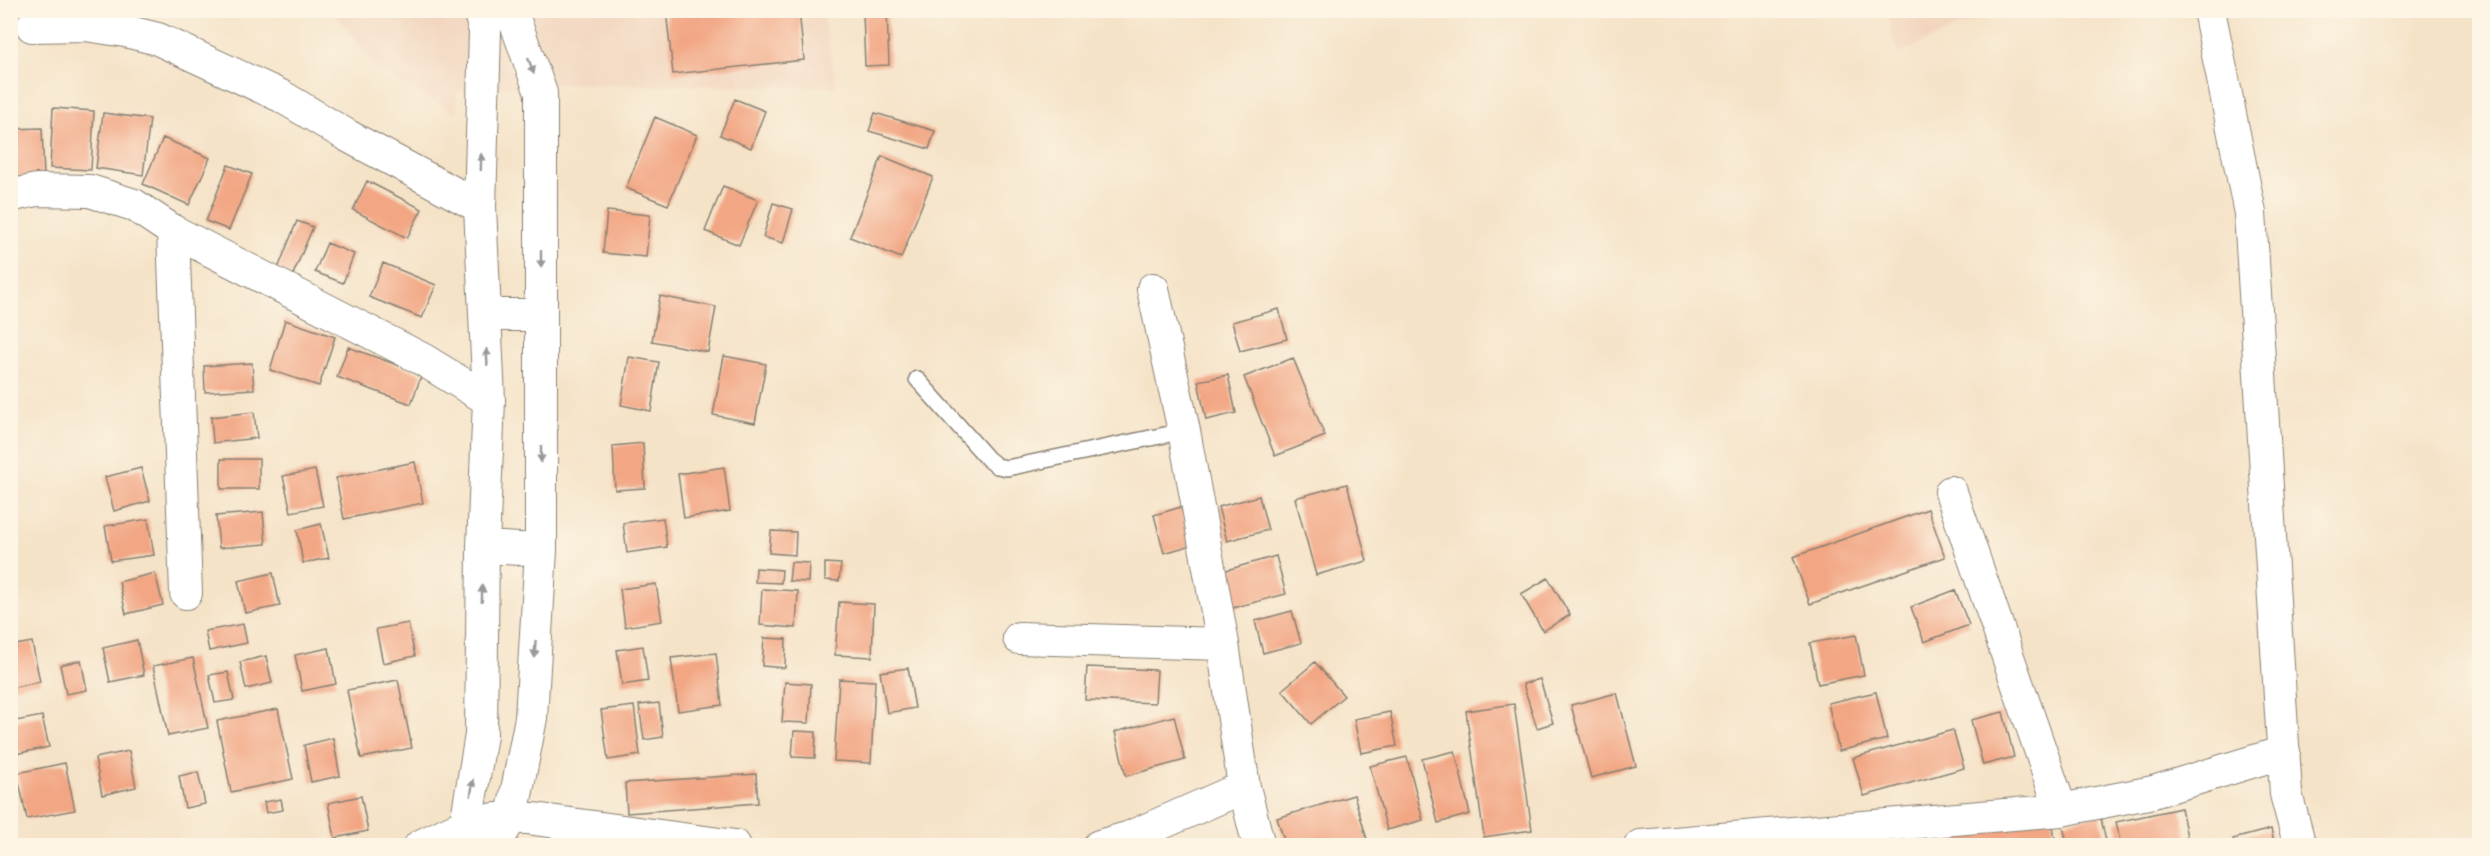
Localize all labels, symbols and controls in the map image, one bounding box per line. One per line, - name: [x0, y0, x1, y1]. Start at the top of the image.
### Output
- one-way arrow: [526, 57, 536, 75]
- one-way arrow: [477, 152, 486, 171]
- one-way arrow: [536, 249, 546, 268]
- one-way arrow: [483, 347, 492, 366]
- one-way arrow: [536, 444, 546, 463]
- one-way arrow: [478, 584, 487, 603]
- one-way arrow: [530, 639, 540, 658]
- one-way arrow: [468, 778, 477, 797]

